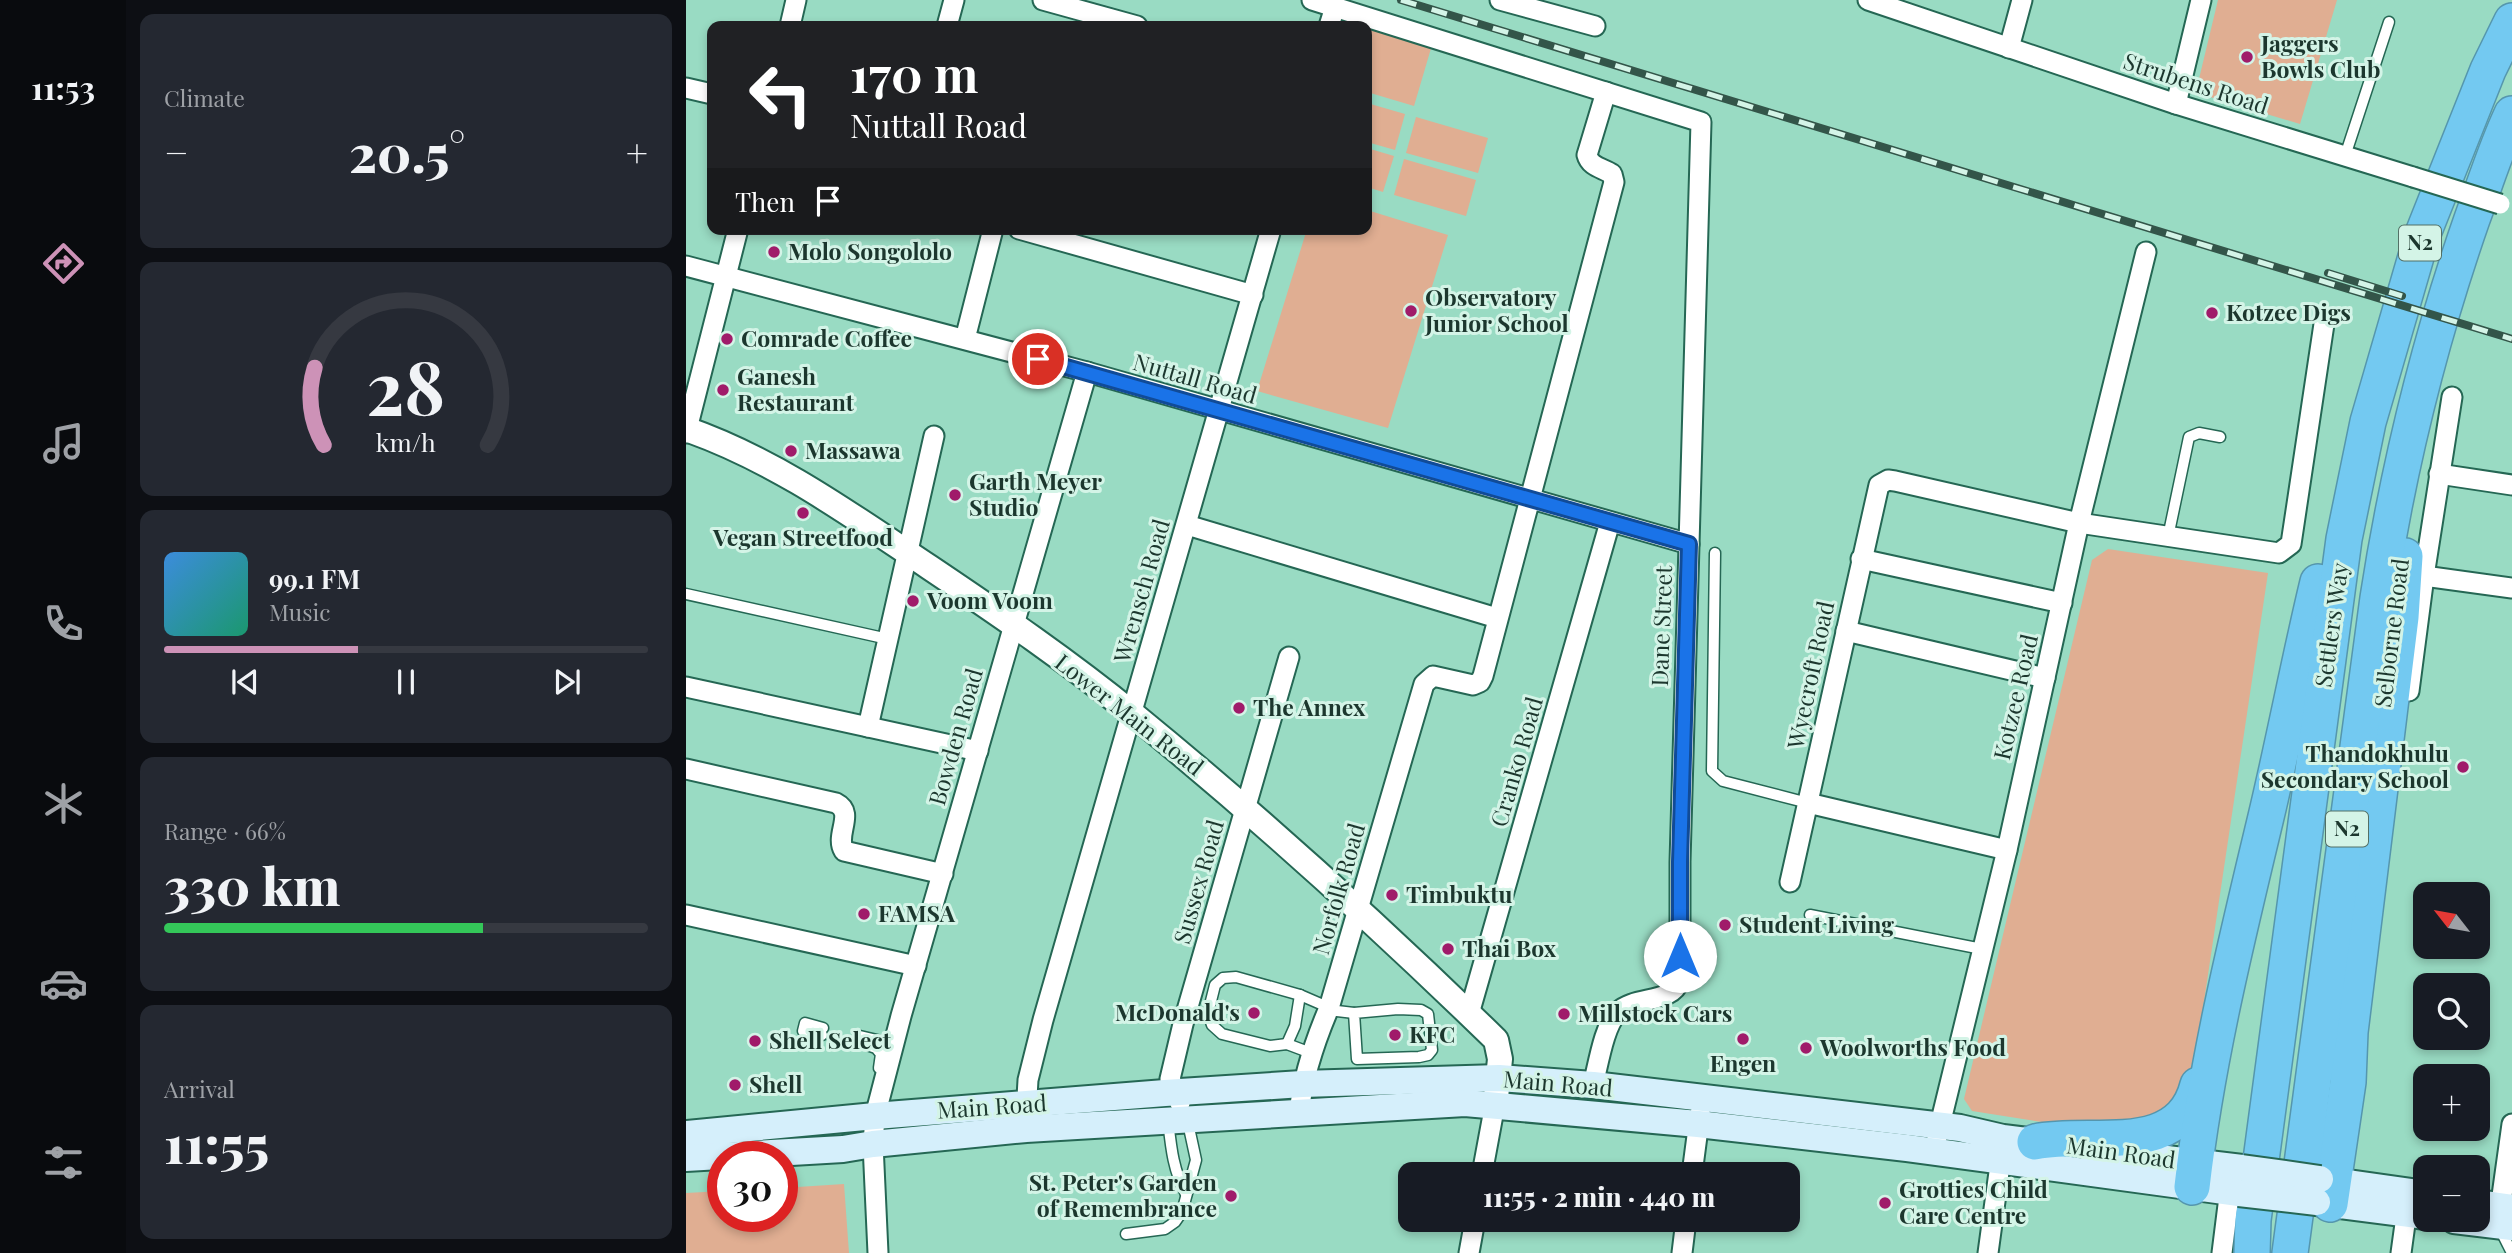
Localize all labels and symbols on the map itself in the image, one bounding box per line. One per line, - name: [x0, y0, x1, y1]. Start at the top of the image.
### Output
- place label: Jaggers Bowls Club: [2260, 27, 2381, 84]
- street label: Strubens Road: [2120, 45, 2273, 121]
- marker: Jaggers Bowls Club: [2239, 49, 2255, 65]
- road number: N2: [2399, 226, 2441, 260]
- place label: Molo Songololo: [788, 235, 952, 266]
- marker: Molo Songololo: [766, 244, 782, 260]
- place label: Observatory Junior School: [1424, 281, 1569, 338]
- place label: Kotzee Digs: [2226, 296, 2351, 327]
- marker: Observatory Junior School: [1403, 303, 1419, 319]
- marker: Kotzee Digs: [2204, 305, 2220, 321]
- place label: Comrade Coffee: [741, 322, 912, 353]
- pin: [1008, 329, 1068, 389]
- marker: Comrade Coffee: [719, 331, 735, 347]
- street label: Nuttall Road: [1130, 345, 1261, 410]
- place label: Ganesh Restaurant: [737, 360, 855, 417]
- marker: Ganesh Restaurant: [715, 382, 731, 398]
- place label: Massawa: [805, 434, 901, 465]
- marker: Massawa: [783, 443, 799, 459]
- place label: Garth Meyer Studio: [969, 465, 1102, 522]
- marker: Garth Meyer Studio: [947, 487, 963, 503]
- marker: Vegan Streetfood: [795, 505, 811, 521]
- street label: Wrensch Road: [1105, 515, 1176, 667]
- place label: Vegan Streetfood: [712, 521, 893, 552]
- street label: Selborne Road: [2366, 557, 2415, 709]
- street label: Settlers Way: [2306, 560, 2355, 689]
- street label: Dane Street: [1643, 564, 1678, 687]
- place label: Voom Voom: [926, 584, 1053, 615]
- marker: Voom Voom: [905, 593, 921, 609]
- street label: Wyecroft Road: [1779, 598, 1840, 752]
- street label: Kotzee Road: [1985, 631, 2044, 763]
- street label: Lower Main Road: [1049, 646, 1211, 782]
- street label: Bowden Road: [920, 665, 989, 809]
- place label: The Annex: [1253, 691, 1366, 722]
- street label: Cranko Road: [1482, 693, 1549, 830]
- marker: The Annex: [1231, 700, 1247, 716]
- place label: Thandokhulu Secondary School: [2261, 737, 2449, 794]
- marker: Thandokhulu Secondary School: [2455, 759, 2471, 775]
- road number: N2: [2326, 812, 2368, 846]
- street label: Sussex Road: [1165, 816, 1230, 947]
- street label: Norfolk Road: [1304, 819, 1371, 958]
- place label: Timbuktu: [1406, 878, 1512, 909]
- north arrow: [2413, 882, 2490, 959]
- marker: Timbuktu: [1384, 887, 1400, 903]
- place label: FAMSA: [878, 897, 956, 928]
- marker: FAMSA: [856, 906, 872, 922]
- place label: Student Living: [1739, 908, 1894, 939]
- marker: Student Living: [1717, 917, 1733, 933]
- position arrow: [1643, 919, 1717, 993]
- place label: Thai Box: [1462, 932, 1557, 963]
- marker: Thai Box: [1440, 941, 1456, 957]
- place label: McDonald's: [1115, 996, 1240, 1027]
- place label: Millstock Cars: [1578, 997, 1732, 1028]
- marker: McDonald's: [1246, 1005, 1262, 1021]
- marker: Millstock Cars: [1556, 1006, 1572, 1022]
- place label: KFC: [1409, 1018, 1455, 1049]
- place label: Shell Select: [769, 1024, 892, 1055]
- marker: KFC: [1387, 1027, 1403, 1043]
- marker: Engen: [1735, 1031, 1751, 1047]
- place label: Woolworths Food: [1819, 1031, 2006, 1062]
- marker: Shell Select: [747, 1033, 763, 1049]
- marker: Woolworths Food: [1798, 1040, 1814, 1056]
- place label: Engen: [1710, 1047, 1776, 1078]
- street label: Main Road: [1502, 1062, 1614, 1103]
- place label: Shell: [749, 1068, 802, 1099]
- marker: Shell: [727, 1077, 743, 1093]
- street label: Main Road: [936, 1086, 1048, 1125]
- street label: Main Road: [2065, 1129, 2178, 1175]
- speed limit sign: 30: [707, 1141, 798, 1232]
- place label: St. Peter's Garden of Remembrance: [1029, 1166, 1217, 1223]
- place label: Grotties Child Care Centre: [1899, 1173, 2048, 1230]
- marker: St. Peter's Garden of Remembrance: [1223, 1188, 1239, 1204]
- marker: Grotties Child Care Centre: [1877, 1195, 1893, 1211]

